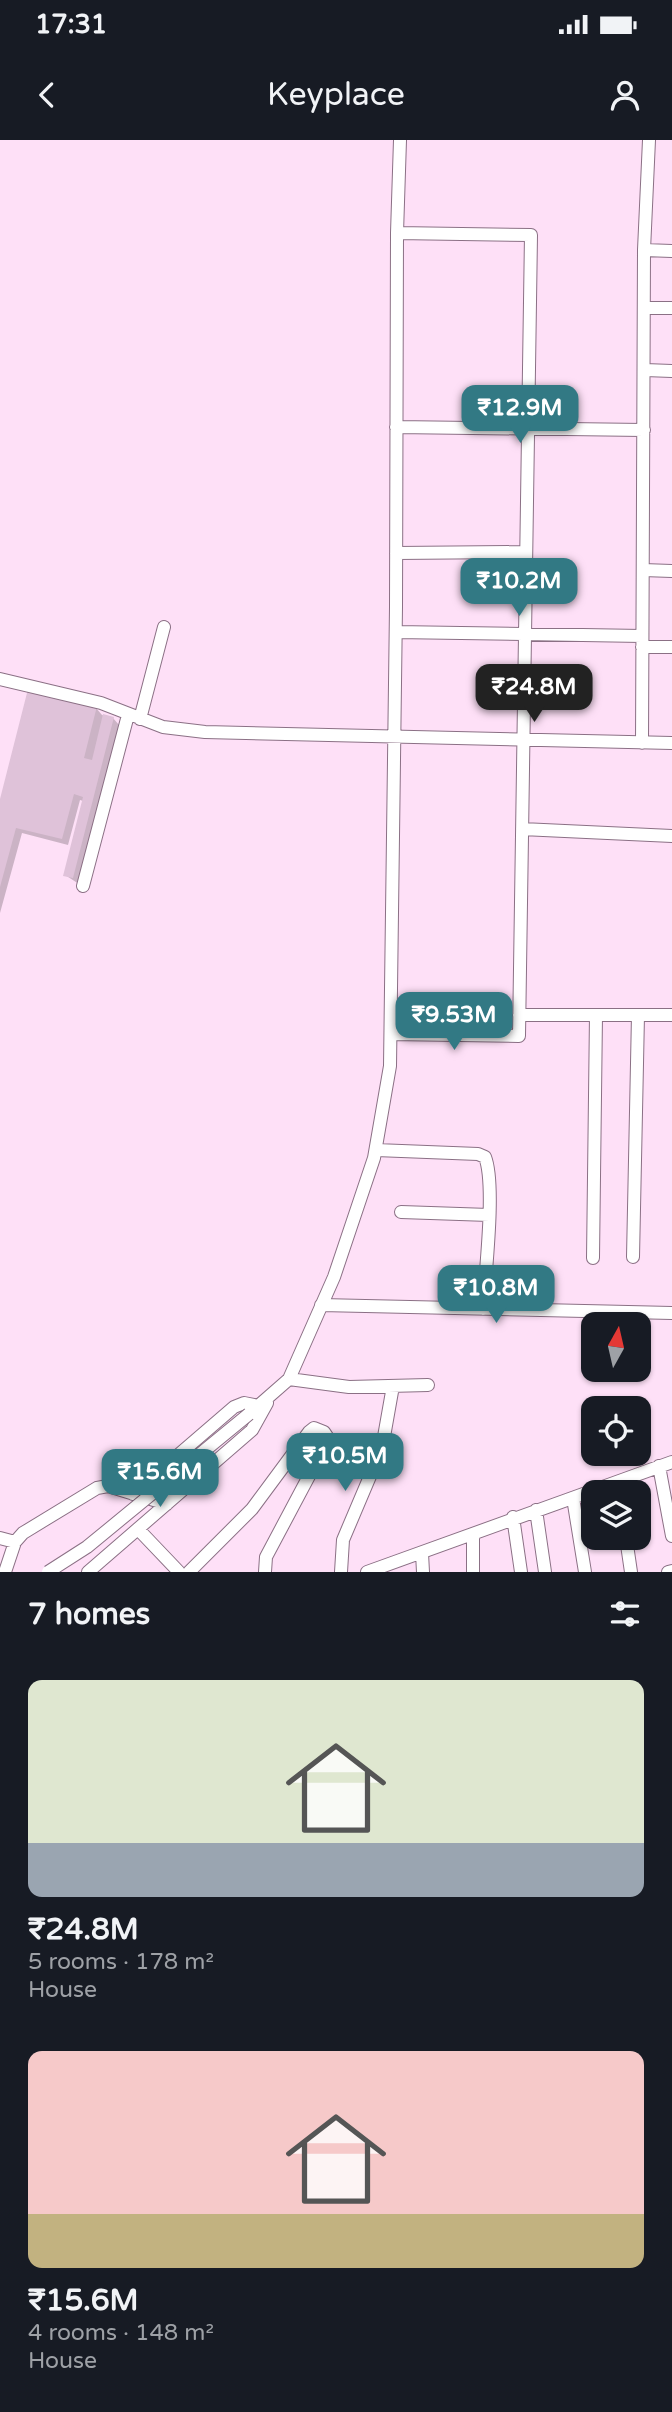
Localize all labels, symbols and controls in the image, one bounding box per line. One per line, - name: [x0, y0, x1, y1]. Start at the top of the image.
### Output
- text: 17:31: [35, 9, 107, 40]
- icon: back: [28, 76, 66, 114]
- text: Keyplace: [267, 76, 405, 114]
- icon: person: [606, 76, 644, 114]
- pin: ₹12.9M: [463, 386, 577, 445]
- text: ₹12.9M: [478, 394, 563, 422]
- pin: ₹10.2M: [462, 559, 576, 618]
- text: ₹10.2M: [477, 567, 562, 595]
- pin: ₹24.8M: [477, 664, 591, 724]
- text: ₹24.8M: [492, 673, 576, 701]
- pin: ₹9.53M: [397, 992, 511, 1052]
- text: ₹9.53M: [412, 1001, 497, 1029]
- pin: ₹10.8M: [439, 1266, 553, 1325]
- text: ₹10.8M: [454, 1274, 538, 1302]
- north arrow: [581, 1312, 651, 1382]
- map controls: [581, 1312, 651, 1550]
- button: locate: [581, 1396, 651, 1466]
- pin: ₹10.5M: [288, 1434, 402, 1493]
- text: ₹10.5M: [303, 1442, 388, 1470]
- pin: ₹15.6M: [103, 1450, 217, 1509]
- text: ₹15.6M: [118, 1458, 202, 1486]
- button: layers: [581, 1480, 651, 1550]
- icon: filters: [606, 1595, 644, 1633]
- text: 7 homes: [28, 1596, 150, 1633]
- icon: home: [273, 1725, 399, 1851]
- text: ₹24.8M: [28, 1911, 139, 1948]
- text: 5 rooms · 178 m²: [28, 1948, 214, 1976]
- text: House: [28, 1976, 97, 2004]
- icon: home: [273, 2096, 399, 2222]
- text: ₹15.6M: [28, 2282, 139, 2319]
- text: 4 rooms · 148 m²: [28, 2319, 214, 2347]
- text: House: [28, 2347, 97, 2375]

